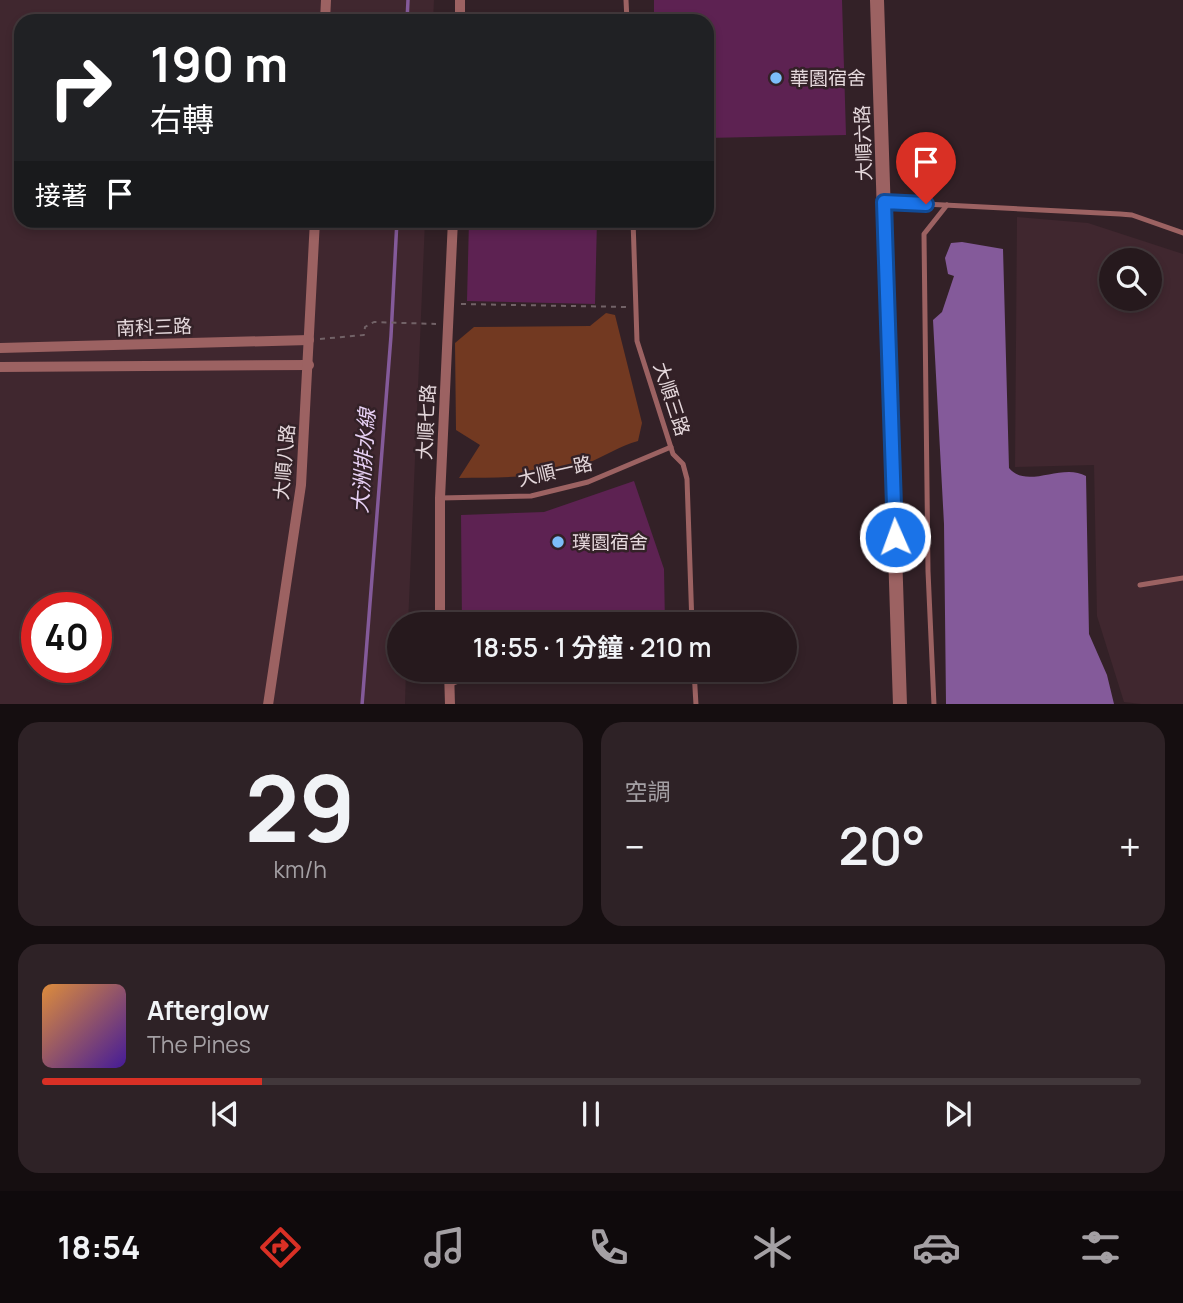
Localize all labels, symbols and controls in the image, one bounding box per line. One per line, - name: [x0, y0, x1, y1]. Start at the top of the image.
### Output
- text: 190 m: [150, 30, 288, 97]
- icon: right: [35, 42, 126, 133]
- place label: 華園宿舍: [790, 65, 866, 91]
- marker: 華園宿舍: [768, 70, 784, 86]
- text: 右轉: [150, 97, 214, 141]
- street label: 大順六路: [849, 105, 877, 181]
- pin: [896, 132, 956, 204]
- icon: arrive: [907, 143, 945, 181]
- icon: arrive: [101, 175, 139, 213]
- text: 接著: [35, 177, 87, 213]
- map controls: [1099, 248, 1162, 311]
- button: search: [1099, 248, 1162, 311]
- street label: 南科三路: [116, 313, 192, 341]
- street label: 大順三路: [648, 359, 696, 439]
- street label: 大順七路: [411, 383, 441, 461]
- water label: 大洲排水線: [345, 406, 381, 514]
- street label: 大順八路: [268, 423, 300, 501]
- street label: 大順一路: [515, 450, 595, 492]
- position arrow: [858, 500, 932, 574]
- place label: 璞園宿舍: [572, 529, 648, 555]
- marker: 璞園宿舍: [550, 534, 566, 550]
- speed limit sign: 40: [21, 592, 112, 683]
- text: 18:55 · 1 分鐘 · 210 m: [473, 629, 711, 665]
- text: 29: [245, 745, 356, 869]
- text: 空調: [625, 775, 671, 807]
- text: 20°: [838, 810, 926, 881]
- text: −: [625, 820, 645, 872]
- text: +: [1119, 820, 1141, 872]
- text: km/h: [274, 853, 327, 885]
- text: Afterglow: [147, 992, 269, 1028]
- text: The Pines: [147, 1028, 251, 1060]
- icon: previous: [206, 1095, 244, 1133]
- icon: pause: [572, 1095, 610, 1133]
- icon: next: [939, 1095, 977, 1133]
- icon: directions: [256, 1223, 305, 1272]
- icon: music: [420, 1223, 469, 1272]
- icon: phone: [584, 1223, 633, 1272]
- icon: climate: [748, 1223, 797, 1272]
- icon: car: [912, 1223, 961, 1272]
- icon: filters: [1076, 1223, 1125, 1272]
- text: 18:54: [58, 1225, 140, 1269]

